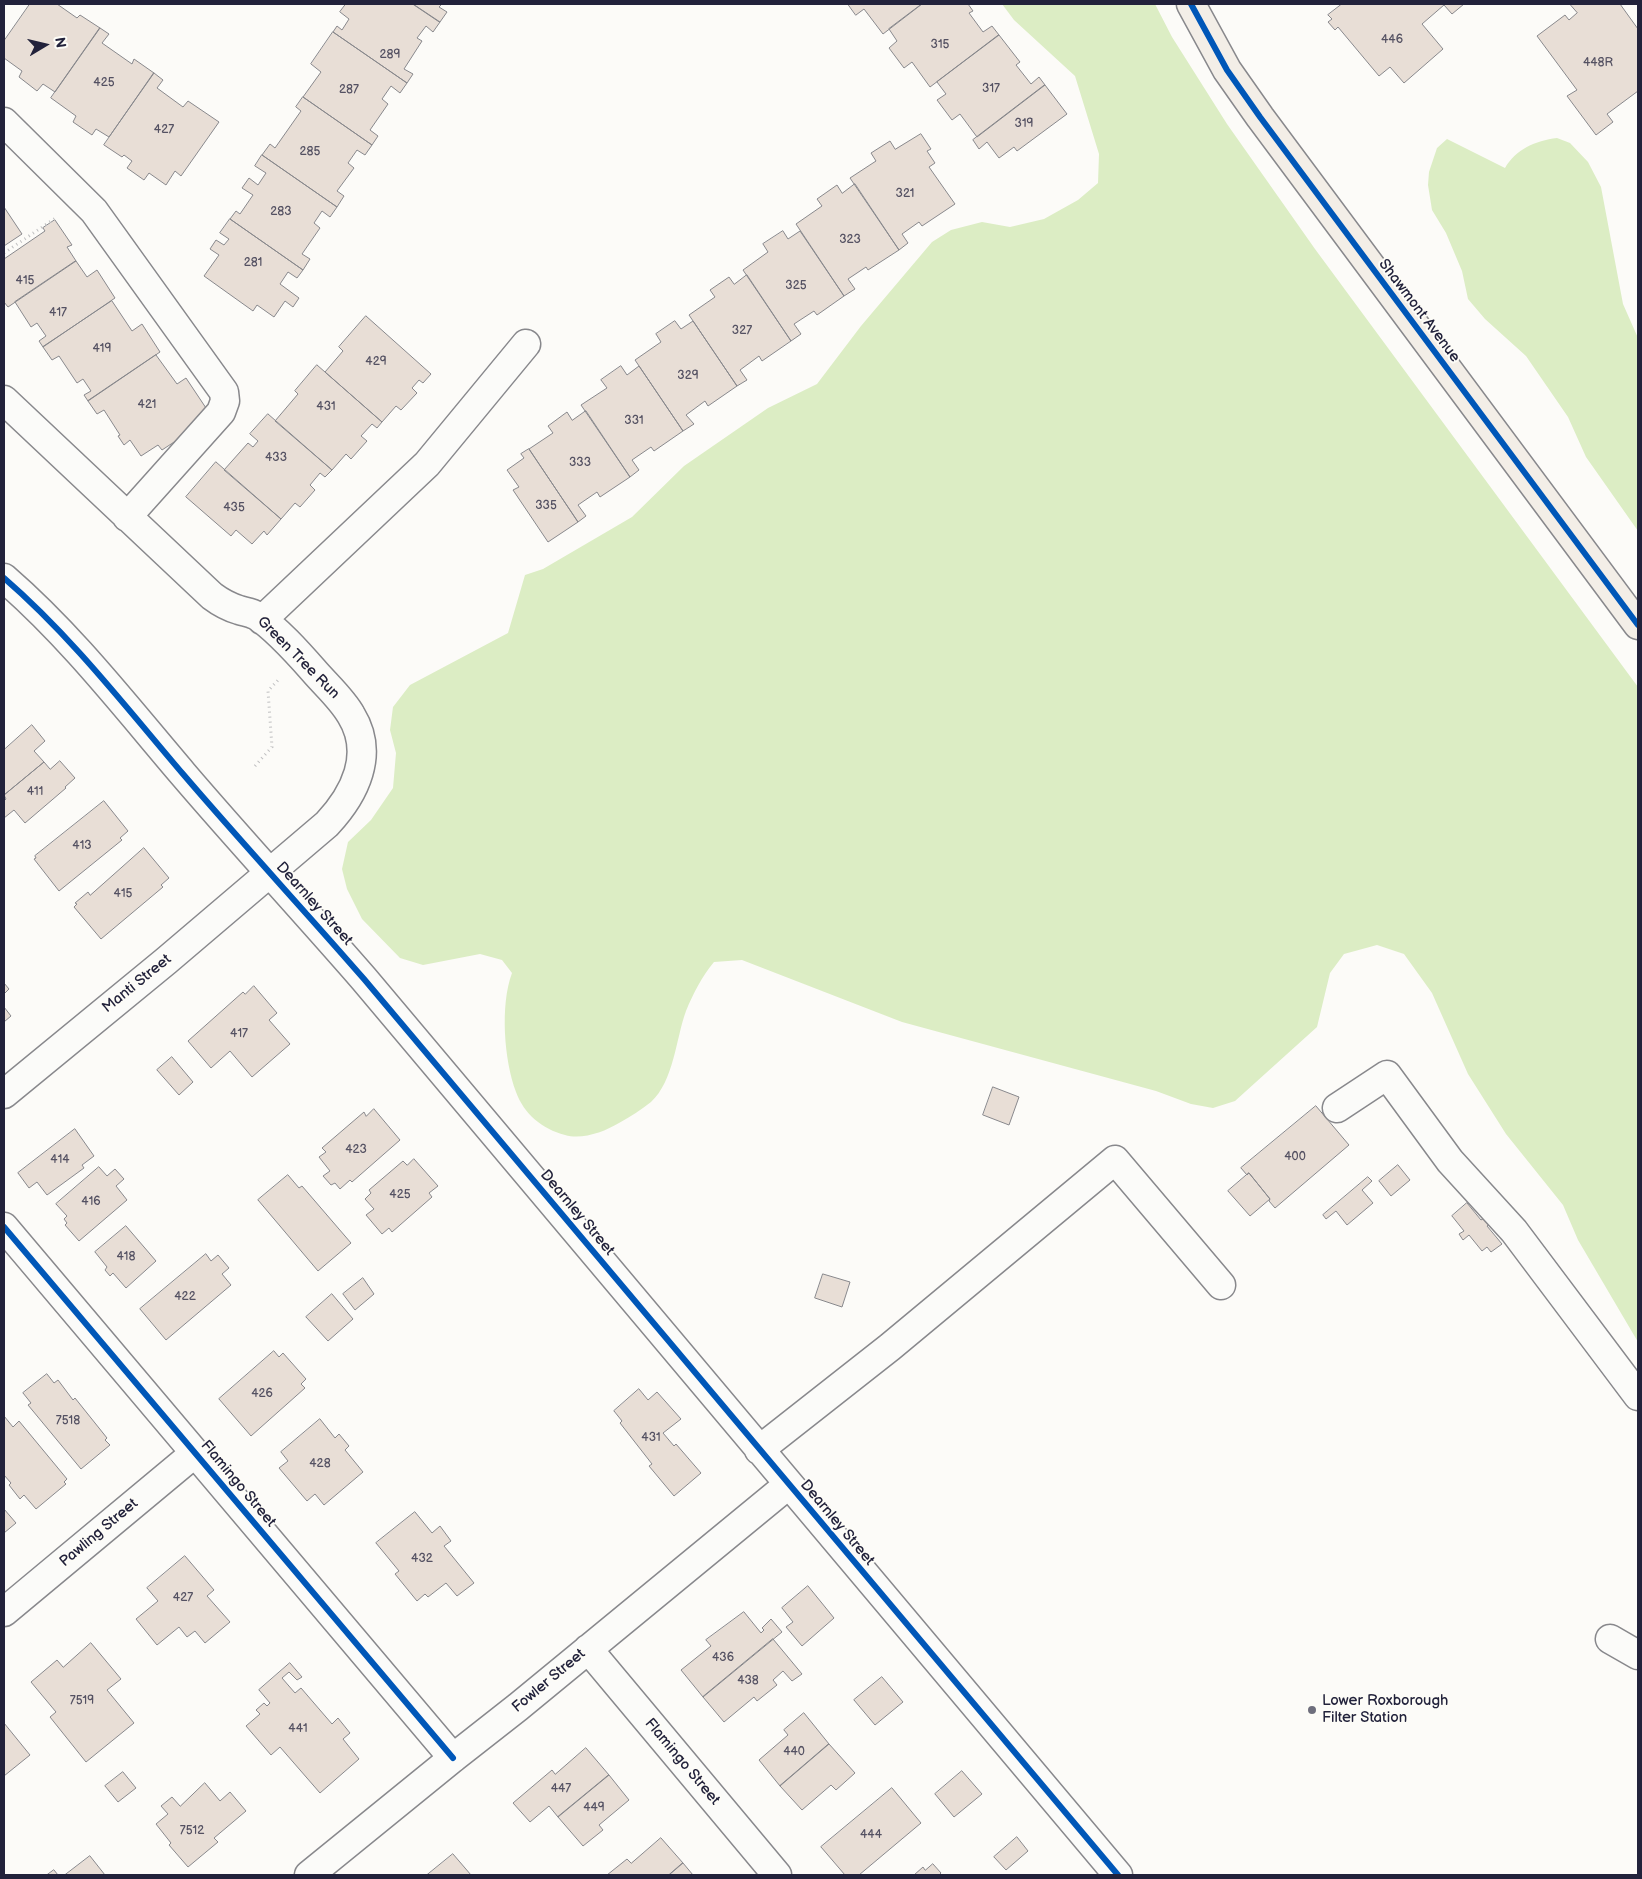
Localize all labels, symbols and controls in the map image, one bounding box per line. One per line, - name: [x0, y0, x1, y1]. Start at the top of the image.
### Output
- north arrow: [20, 20, 70, 70]
- house number: 446: [1381, 33, 1403, 47]
- text: N: [51, 36, 70, 49]
- house number: 315: [931, 38, 949, 52]
- house number: 289: [379, 48, 401, 62]
- house number: 448R: [1583, 56, 1613, 70]
- house number: 425: [93, 76, 115, 90]
- house number: 317: [982, 82, 1000, 96]
- house number: 287: [339, 83, 359, 97]
- house number: 319: [1015, 117, 1033, 131]
- house number: 427: [154, 123, 174, 137]
- house number: 285: [300, 145, 320, 159]
- house number: 321: [896, 187, 914, 201]
- house number: 283: [270, 205, 292, 219]
- house number: 323: [839, 233, 861, 247]
- house number: 281: [244, 256, 262, 270]
- street label: Shawmont Avenue: [1374, 256, 1464, 366]
- house number: 415: [16, 274, 34, 288]
- house number: 325: [785, 279, 807, 293]
- house number: 417: [49, 306, 67, 320]
- house number: 327: [732, 324, 752, 338]
- house number: 419: [93, 342, 111, 356]
- house number: 429: [365, 355, 387, 369]
- house number: 329: [677, 369, 699, 383]
- house number: 421: [138, 398, 156, 412]
- house number: 431: [316, 400, 336, 414]
- house number: 331: [624, 414, 644, 428]
- house number: 433: [265, 451, 287, 465]
- house number: 333: [569, 456, 591, 470]
- house number: 335: [535, 499, 557, 513]
- house number: 435: [223, 501, 245, 515]
- street label: Green Tree Run: [253, 613, 343, 703]
- house number: 411: [27, 785, 43, 799]
- house number: 413: [72, 839, 92, 853]
- street label: Dearnley Street: [272, 859, 356, 949]
- house number: 415: [114, 887, 132, 901]
- street label: Manti Street: [99, 951, 175, 1017]
- house number: 417: [230, 1027, 248, 1041]
- house number: 423: [345, 1143, 367, 1157]
- house number: 400: [1284, 1150, 1306, 1164]
- house number: 414: [50, 1153, 70, 1167]
- street label: Dearnley Street: [536, 1167, 618, 1259]
- house number: 425: [389, 1188, 411, 1202]
- house number: 416: [81, 1195, 101, 1209]
- house number: 418: [117, 1250, 135, 1264]
- house number: 422: [174, 1290, 196, 1304]
- house number: 426: [251, 1387, 273, 1401]
- house number: 7518: [56, 1414, 80, 1428]
- house number: 431: [641, 1431, 661, 1445]
- street label: Flamingo Street: [197, 1437, 279, 1531]
- house number: 428: [309, 1457, 331, 1471]
- street label: Dearnley Street: [796, 1477, 878, 1569]
- street label: Pawling Street: [56, 1495, 142, 1571]
- house number: 432: [411, 1552, 433, 1566]
- house number: 427: [173, 1591, 193, 1605]
- street label: Fowler Street: [509, 1645, 589, 1717]
- house number: 436: [712, 1651, 734, 1665]
- house number: 438: [737, 1674, 759, 1688]
- place label: Lower Roxborough Filter Station: [1322, 1692, 1448, 1727]
- house number: 7519: [70, 1694, 94, 1708]
- marker: Lower Roxborough Filter Station: [1306, 1704, 1318, 1716]
- street label: Flamingo Street: [641, 1715, 723, 1809]
- house number: 441: [288, 1722, 308, 1736]
- house number: 440: [783, 1745, 805, 1759]
- house number: 447: [551, 1782, 571, 1796]
- house number: 449: [583, 1801, 605, 1815]
- house number: 7512: [180, 1824, 204, 1838]
- house number: 444: [860, 1828, 882, 1842]

